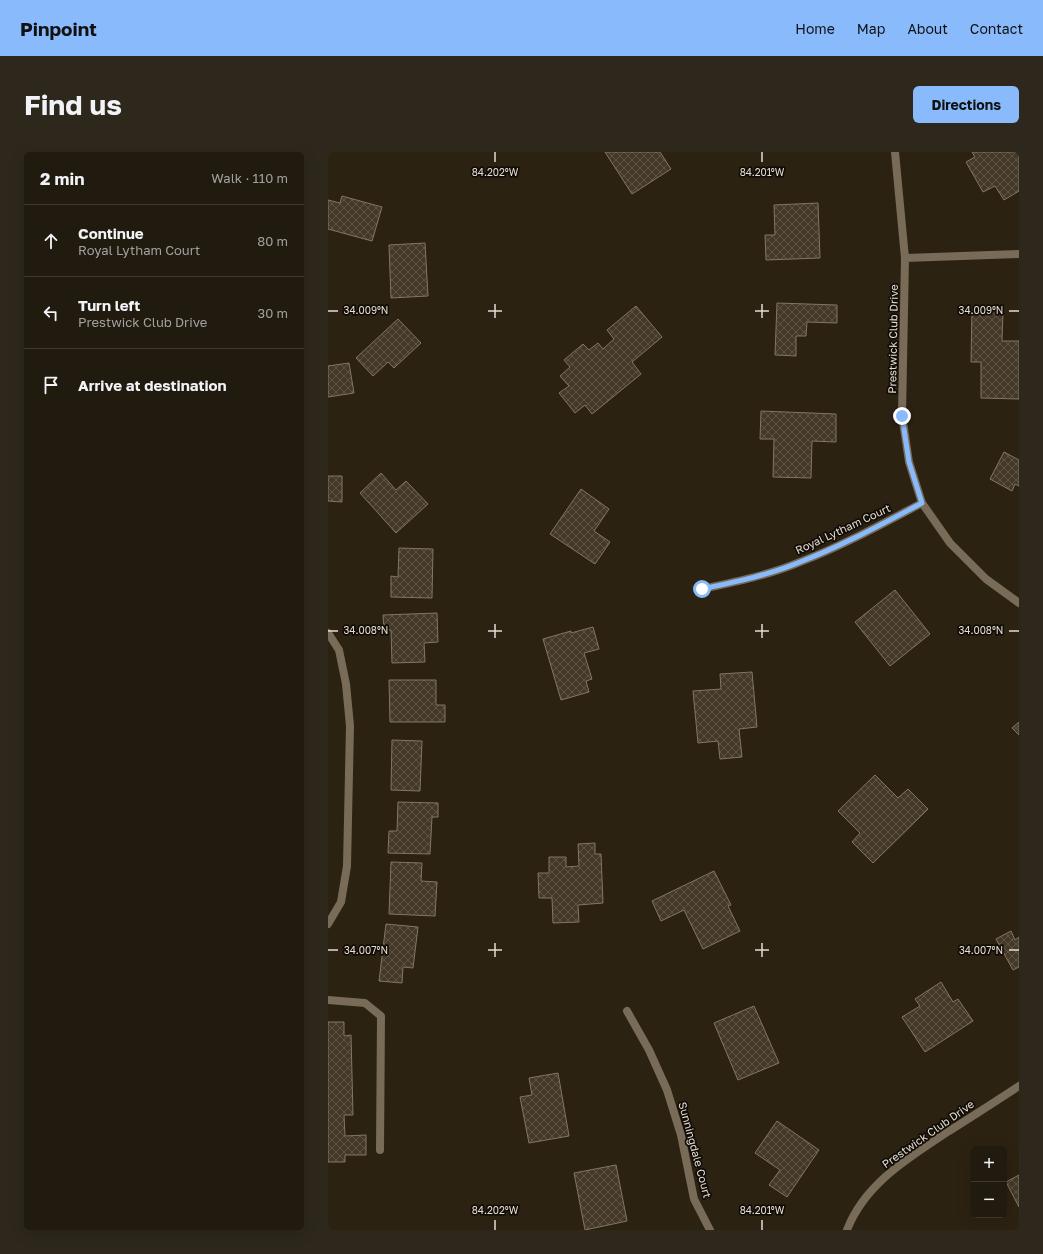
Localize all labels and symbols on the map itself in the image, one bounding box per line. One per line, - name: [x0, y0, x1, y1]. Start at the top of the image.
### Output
- text: 84.202°W: [472, 166, 519, 178]
- text: 84.201°W: [740, 166, 785, 178]
- street label: Prestwick Club Drive: [885, 284, 900, 394]
- text: 34.009°N: [344, 304, 388, 316]
- text: 34.009°N: [959, 304, 1003, 316]
- route end: [893, 407, 911, 425]
- street label: Royal Lytham Court: [793, 501, 892, 556]
- route start: [693, 580, 711, 598]
- text: 34.008°N: [344, 624, 388, 636]
- text: 34.008°N: [959, 624, 1003, 636]
- text: 34.007°N: [344, 944, 388, 956]
- text: 34.007°N: [959, 944, 1003, 956]
- street label: Prestwick Club Drive: [879, 1097, 976, 1170]
- street label: Sunningdale Court: [676, 1100, 715, 1199]
- text: 84.202°W: [472, 1204, 519, 1216]
- text: 84.201°W: [740, 1204, 785, 1216]

